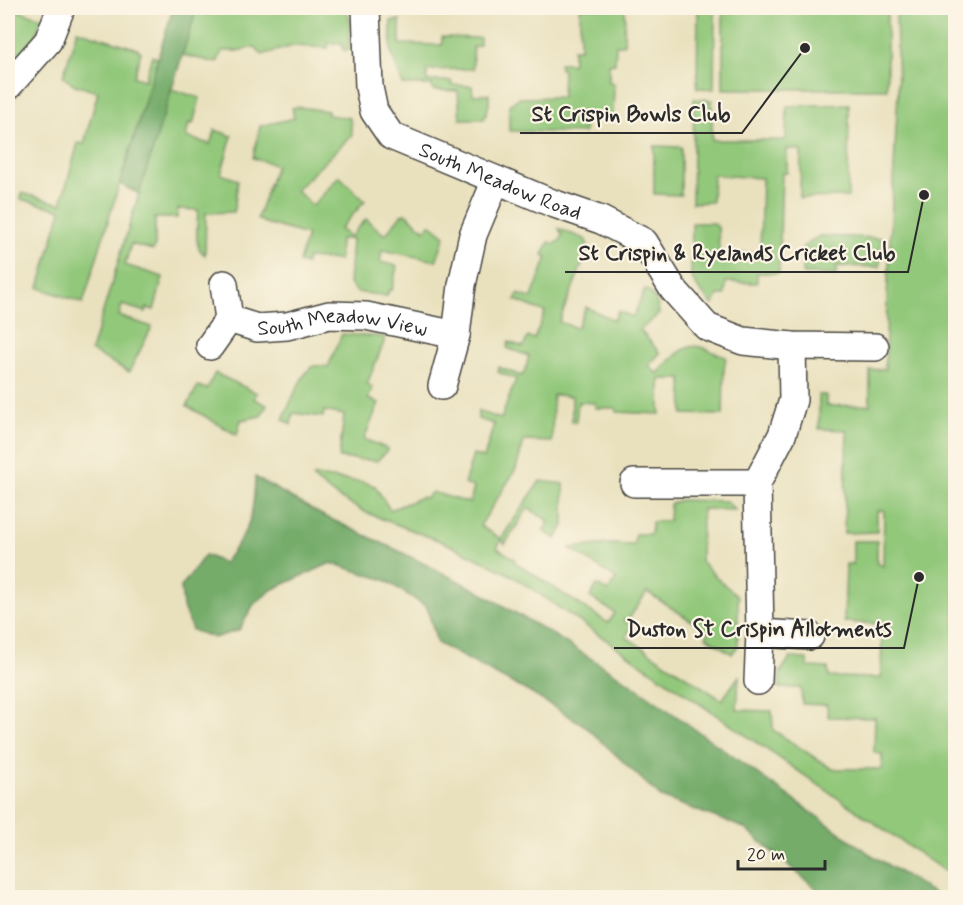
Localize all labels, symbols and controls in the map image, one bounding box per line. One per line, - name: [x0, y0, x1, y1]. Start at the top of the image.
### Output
- callout: St Crispin Bowls Club: [520, 93, 742, 133]
- text: St Crispin Bowls Club: [532, 101, 730, 129]
- street label: South Meadow Road: [414, 136, 585, 227]
- callout: St Crispin & Ryelands Cricket Club: [565, 232, 908, 272]
- text: St Crispin & Ryelands Cricket Club: [578, 240, 896, 268]
- street label: South Meadow View: [256, 302, 430, 344]
- callout: Duston St Crispin Allotments: [614, 608, 904, 648]
- text: Duston St Crispin Allotments: [626, 616, 892, 644]
- scale bar: [738, 833, 825, 871]
- text: 20 m: [747, 843, 785, 867]

